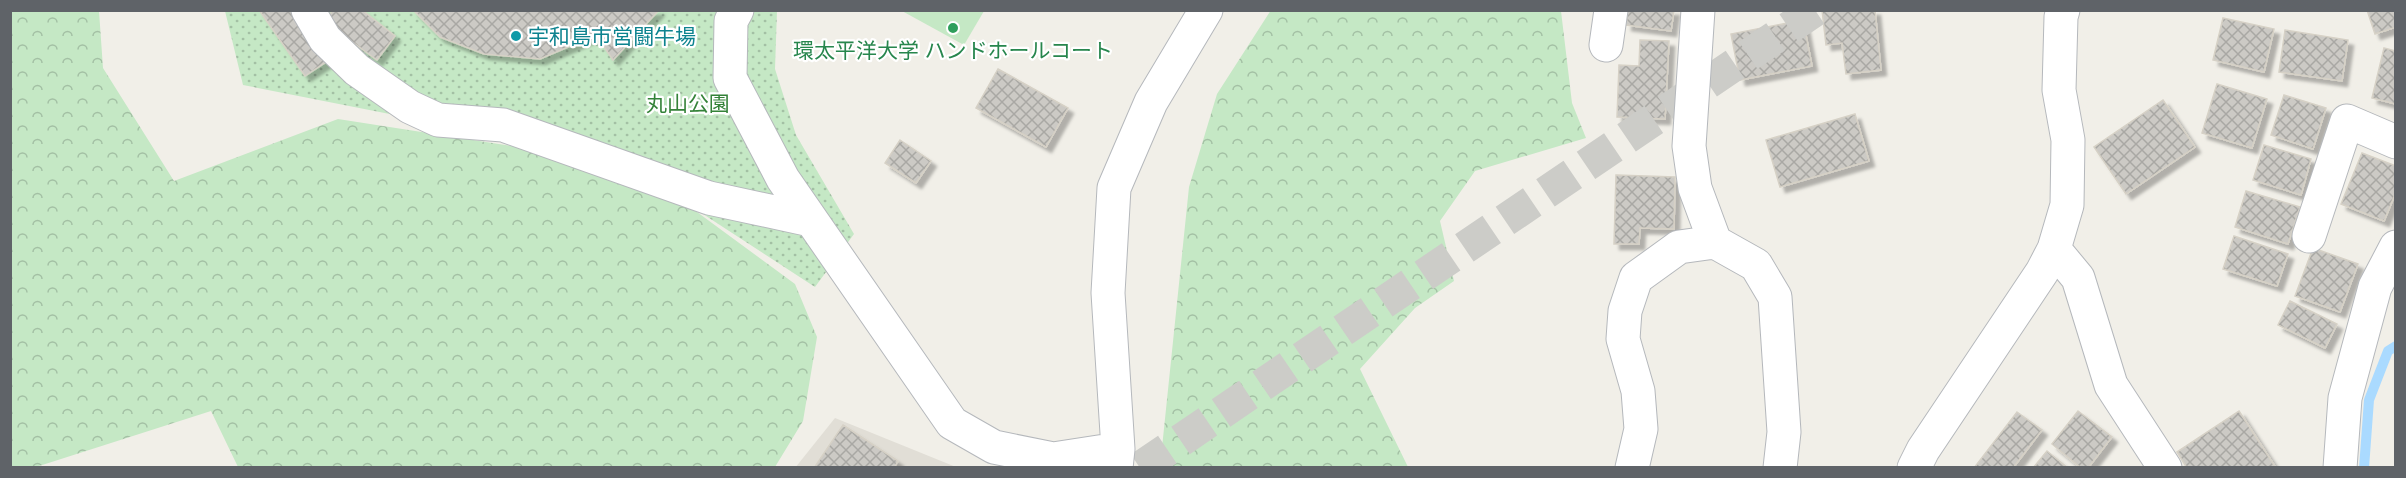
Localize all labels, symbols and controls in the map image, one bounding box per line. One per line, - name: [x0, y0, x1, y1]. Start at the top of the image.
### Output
- marker: 環太平洋大学 ハンドホールコート: [946, 21, 960, 35]
- place label: 宇和島市営闘牛場: [528, 22, 696, 51]
- marker: 宇和島市営闘牛場: [509, 29, 523, 43]
- place label: 環太平洋大学 ハンドホールコート: [793, 36, 1113, 65]
- park label: 丸山公園: [646, 89, 730, 118]

